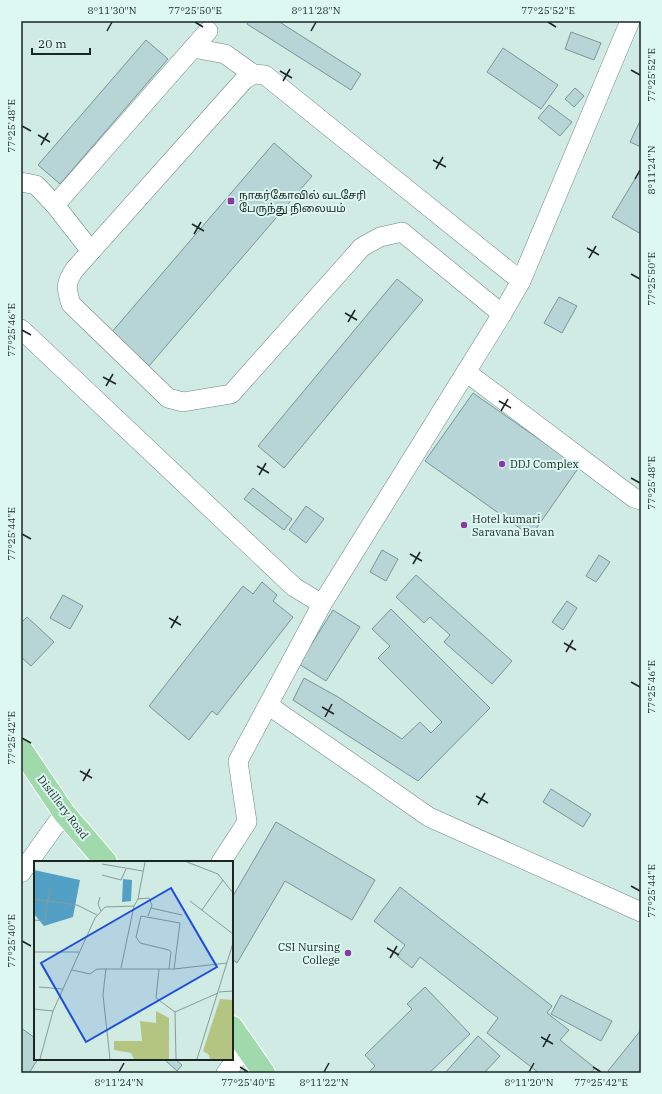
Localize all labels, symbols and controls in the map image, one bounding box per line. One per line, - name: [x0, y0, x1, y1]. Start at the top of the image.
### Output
- text: 8°11'30"N: [88, 4, 137, 17]
- text: 77°25'50"E: [168, 4, 222, 17]
- text: 8°11'28"N: [292, 4, 341, 17]
- text: 77°25'52"E: [521, 4, 575, 17]
- scale bar: [32, 30, 90, 56]
- text: 20 m: [38, 36, 67, 51]
- text: 77°25'52"E: [645, 48, 658, 102]
- text: 77°25'48"E: [5, 99, 18, 153]
- text: 8°11'24"N: [645, 145, 658, 195]
- place label: நாகர்கோவில் வடசேரி பேருந்து நிலையம்: [239, 188, 366, 216]
- marker: நாகர்கோவில் வடசேரி பேருந்து நிலையம்: [226, 196, 236, 206]
- text: 77°25'50"E: [645, 252, 658, 306]
- text: 77°25'46"E: [5, 303, 18, 357]
- text: 77°25'48"E: [645, 456, 658, 510]
- place label: DDJ Complex: [510, 457, 579, 471]
- marker: DDJ Complex: [497, 459, 507, 469]
- text: 77°25'44"E: [5, 507, 18, 561]
- place label: Hotel kumari Saravana Bavan: [472, 512, 555, 539]
- marker: Hotel kumari Saravana Bavan: [459, 520, 469, 530]
- text: 77°25'46"E: [645, 660, 658, 714]
- text: 77°25'42"E: [5, 711, 18, 765]
- street label: Distillery Road: [34, 772, 92, 842]
- inset map: [34, 861, 233, 1060]
- text: 77°25'44"E: [645, 864, 658, 918]
- text: 77°25'40"E: [5, 914, 18, 968]
- place label: CSI Nursing College: [278, 940, 340, 967]
- marker: CSI Nursing College: [343, 948, 353, 958]
- text: 8°11'24"N: [95, 1076, 144, 1089]
- text: 77°25'40"E: [221, 1076, 275, 1089]
- text: 8°11'22"N: [300, 1076, 349, 1089]
- text: 8°11'20"N: [505, 1076, 554, 1089]
- text: 77°25'42"E: [574, 1076, 628, 1089]

